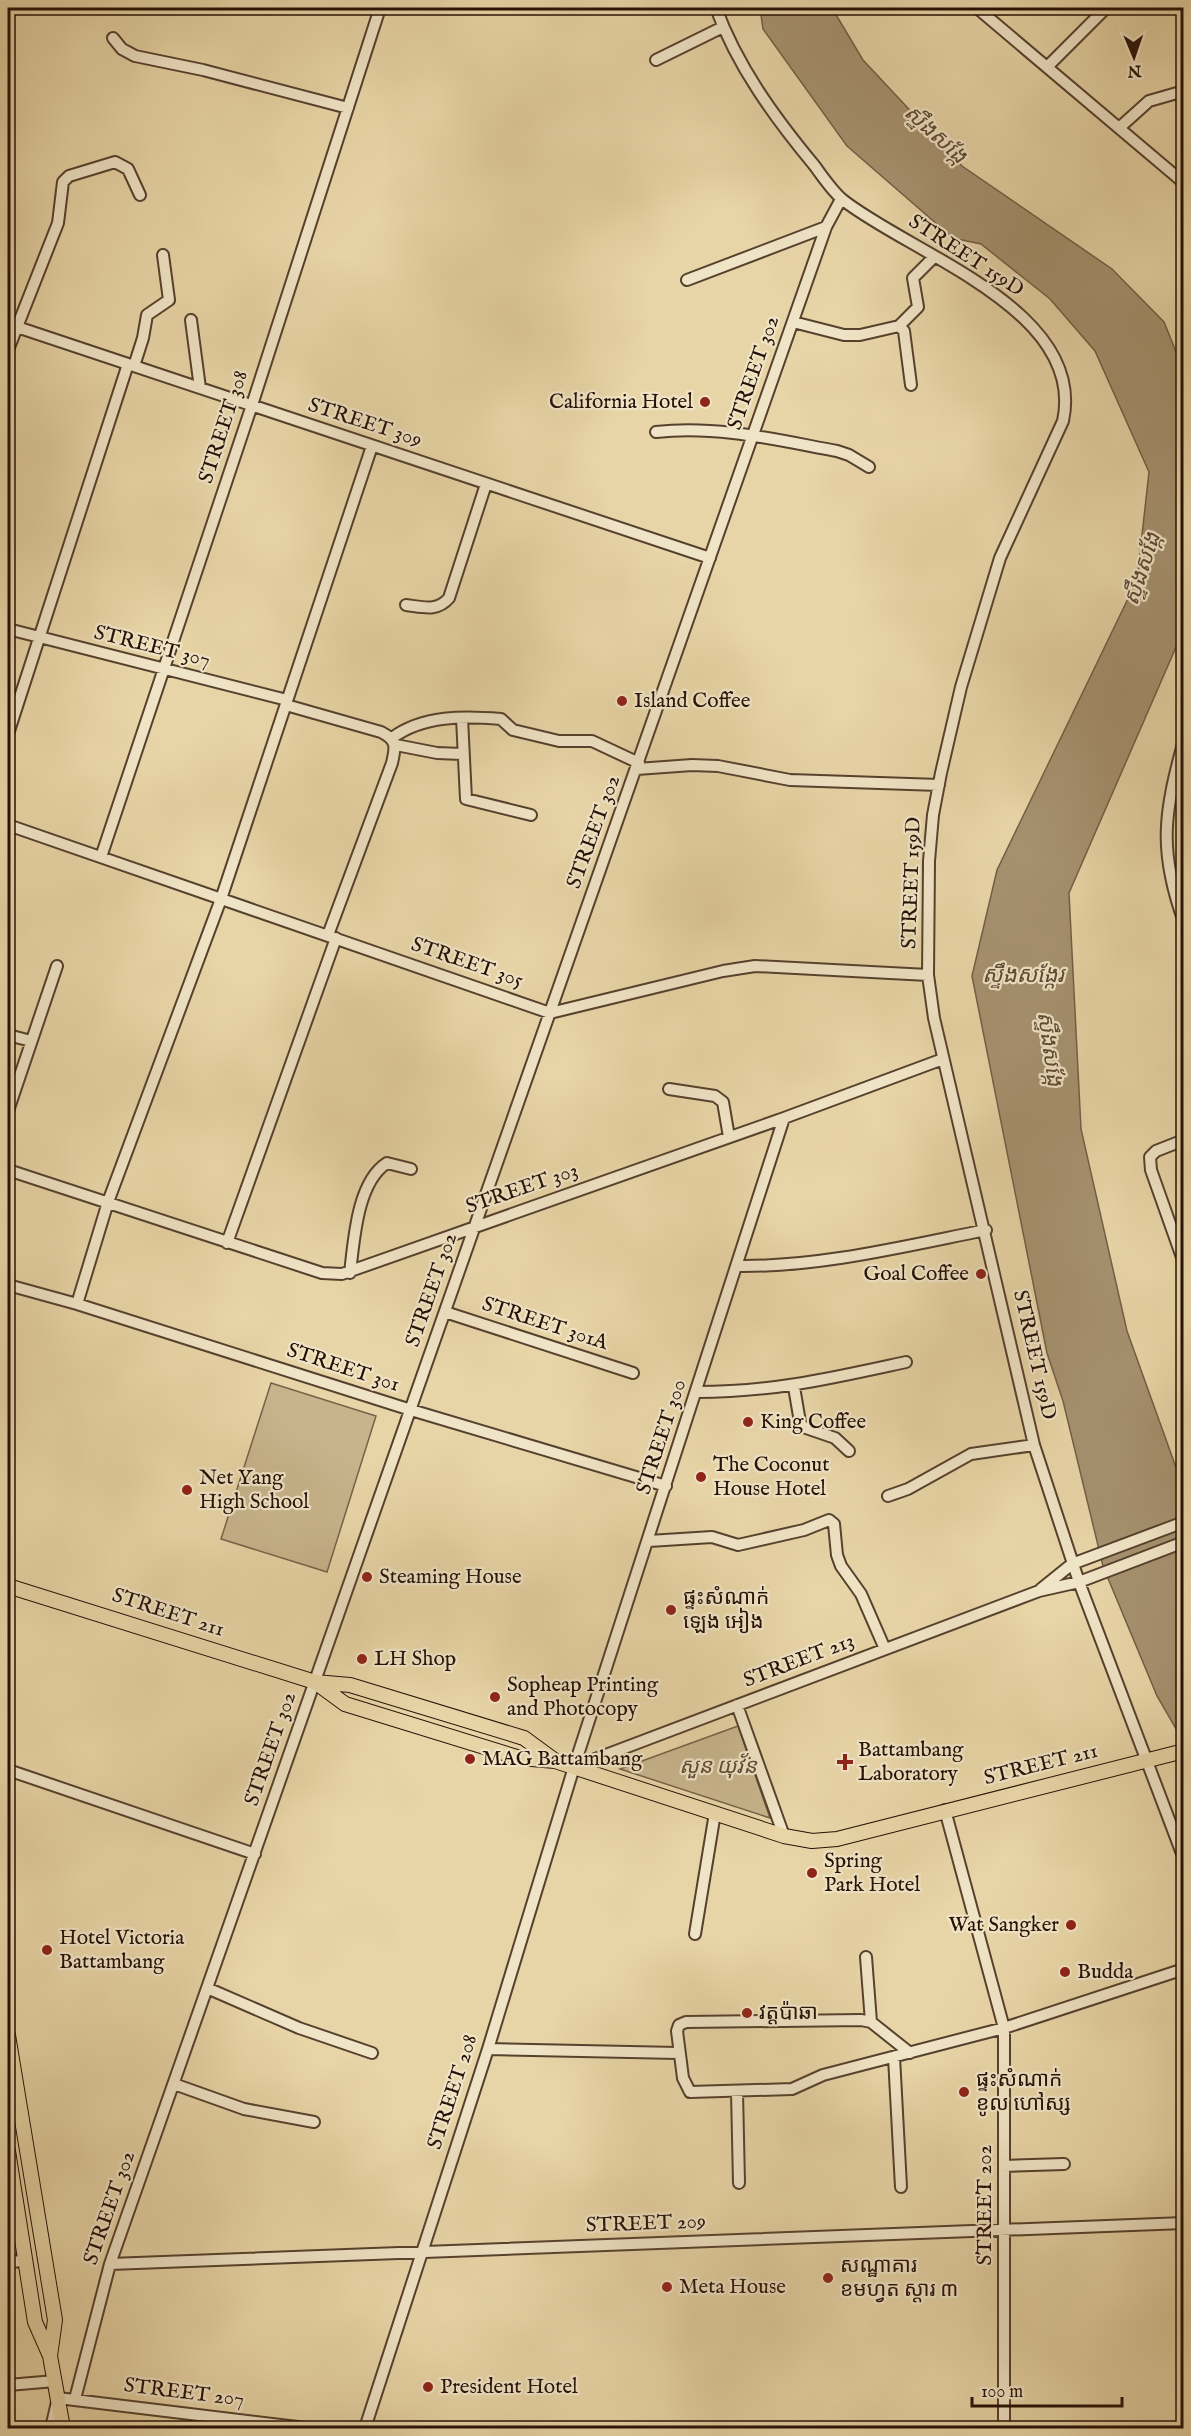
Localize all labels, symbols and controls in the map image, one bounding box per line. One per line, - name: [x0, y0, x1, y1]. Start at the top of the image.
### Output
- north arrow: [1104, 27, 1164, 87]
- text: N: [1127, 60, 1143, 80]
- water label: ស្ទឹងសង្កែ: [898, 99, 973, 171]
- street label: STREET 159D: [903, 209, 1029, 303]
- street label: STREET 302: [722, 312, 786, 434]
- street label: STREET 308: [193, 367, 255, 487]
- place label: California Hotel: [549, 389, 693, 416]
- street label: STREET 309: [305, 392, 425, 454]
- marker: California Hotel: [698, 395, 712, 409]
- water label: ស្ទឹងសង្កែ: [1118, 529, 1168, 609]
- street label: STREET 307: [91, 620, 213, 674]
- place label: Island Coffee: [634, 688, 751, 715]
- marker: Island Coffee: [615, 694, 629, 708]
- street label: STREET 302: [561, 771, 627, 892]
- street label: STREET 159D: [896, 816, 928, 950]
- street label: STREET 305: [407, 931, 527, 995]
- water label: ស្ទឹងសង្កែរ: [982, 962, 1066, 990]
- water label: ស្ទឹងសង្កែ: [1030, 1010, 1068, 1088]
- street label: STREET 303: [462, 1157, 582, 1221]
- street label: STREET 302: [400, 1229, 464, 1351]
- place label: Goal Coffee: [863, 1261, 969, 1288]
- marker: Goal Coffee: [974, 1267, 988, 1281]
- street label: STREET 159D: [1006, 1287, 1062, 1423]
- street label: STREET 301A: [479, 1291, 612, 1357]
- street label: STREET 301: [283, 1337, 403, 1399]
- street label: STREET 300: [631, 1376, 693, 1498]
- place label: King Coffee: [760, 1409, 866, 1436]
- marker: King Coffee: [741, 1415, 755, 1429]
- place label: The Coconut House Hotel: [713, 1452, 829, 1503]
- place label: Net Yang High School: [199, 1465, 309, 1516]
- marker: The Coconut House Hotel: [694, 1470, 708, 1484]
- marker: Net Yang High School: [180, 1483, 194, 1497]
- place label: Steaming House: [379, 1564, 522, 1591]
- marker: Steaming House: [360, 1570, 374, 1584]
- street label: STREET 211: [108, 1582, 228, 1644]
- place label: ផ្ទះសំណាក់ ឡេង អៀង: [683, 1585, 769, 1636]
- marker: ផ្ទះសំណាក់ ឡេង អៀង: [664, 1603, 678, 1617]
- street label: STREET 213: [740, 1628, 858, 1694]
- place label: LH Shop: [374, 1646, 456, 1673]
- marker: LH Shop: [355, 1652, 369, 1666]
- place label: Sopheap Printing and Photocopy: [507, 1672, 659, 1723]
- street label: STREET 302: [239, 1688, 303, 1810]
- marker: Sopheap Printing and Photocopy: [488, 1690, 502, 1704]
- place label: Battambang Laboratory: [858, 1737, 964, 1788]
- street label: STREET 211: [981, 1738, 1101, 1792]
- place label: MAG Battambang: [482, 1746, 643, 1773]
- marker: MAG Battambang: [463, 1752, 477, 1766]
- park label: សួន យុវ័ន: [679, 1753, 757, 1781]
- marker: Battambang Laboratory: [836, 1753, 854, 1771]
- place label: Spring Park Hotel: [824, 1848, 920, 1899]
- marker: Spring Park Hotel: [805, 1866, 819, 1880]
- place label: Wat Sangker: [949, 1912, 1059, 1939]
- marker: Wat Sangker: [1064, 1918, 1078, 1932]
- place label: Hotel Victoria Battambang: [59, 1925, 185, 1976]
- marker: Hotel Victoria Battambang: [40, 1943, 54, 1957]
- place label: Budda: [1077, 1959, 1134, 1986]
- marker: Budda: [1058, 1965, 1072, 1979]
- place label: វត្តប៉ាឆា: [759, 2000, 818, 2027]
- marker: វត្តប៉ាឆា: [740, 2006, 754, 2020]
- street label: STREET 208: [422, 2031, 484, 2153]
- place label: ផ្ទះសំណាក់ ខូល ហៅស្ស: [976, 2067, 1071, 2118]
- marker: ផ្ទះសំណាក់ ខូល ហៅស្ស: [957, 2085, 971, 2099]
- street label: STREET 202: [972, 2144, 999, 2265]
- street label: STREET 302: [78, 2147, 142, 2269]
- street label: STREET 209: [585, 2208, 707, 2240]
- place label: សណ្ឋាគារ ខមហ្វត ស្តារ ៣: [840, 2253, 958, 2304]
- marker: សណ្ឋាគារ ខមហ្វត ស្តារ ៣: [821, 2271, 835, 2285]
- place label: Meta House: [679, 2274, 786, 2301]
- marker: Meta House: [660, 2280, 674, 2294]
- scale bar: [972, 2370, 1122, 2408]
- street label: STREET 207: [122, 2372, 246, 2414]
- place label: President Hotel: [440, 2374, 578, 2401]
- marker: President Hotel: [421, 2380, 435, 2394]
- text: 100 m: [981, 2381, 1023, 2404]

